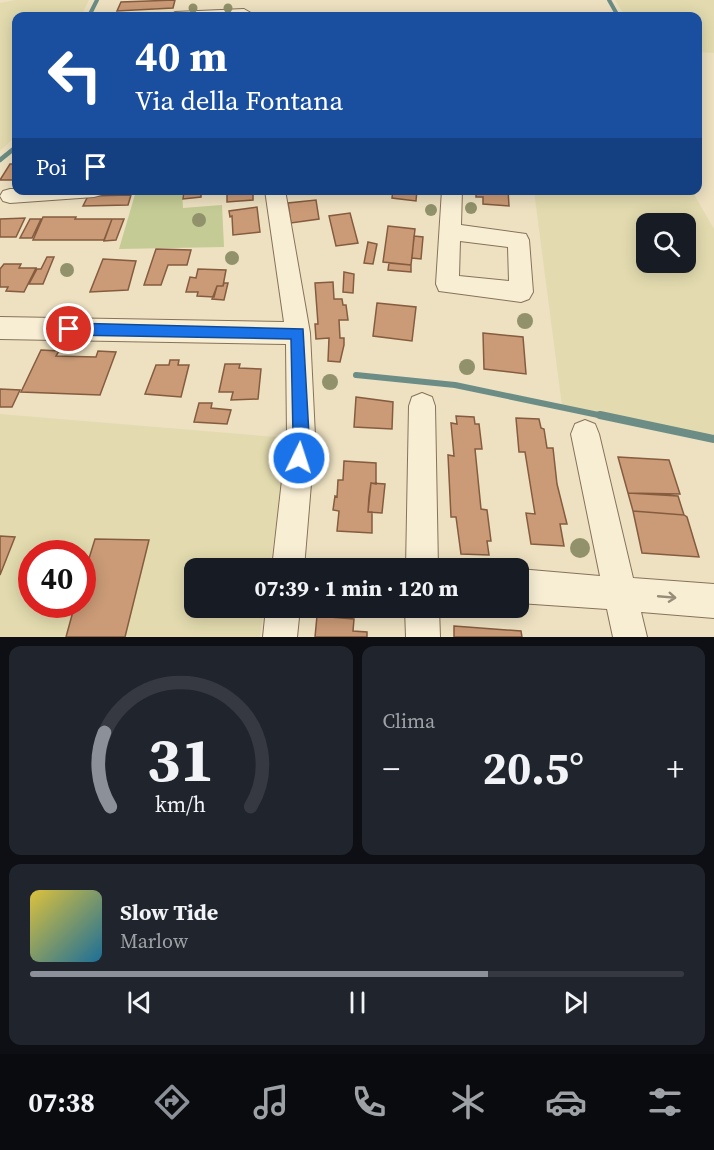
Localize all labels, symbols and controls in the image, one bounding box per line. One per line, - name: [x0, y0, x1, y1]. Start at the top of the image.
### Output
- text: 40 m: [135, 27, 228, 85]
- icon: left: [36, 36, 114, 114]
- text: Via della Fontana: [135, 82, 343, 119]
- icon: arrive: [79, 150, 112, 183]
- text: Poi: [36, 152, 67, 182]
- map controls: [636, 213, 696, 273]
- button: search: [636, 213, 696, 273]
- pin: [43, 303, 94, 354]
- icon: arrive: [52, 312, 85, 345]
- position arrow: [267, 426, 331, 490]
- speed limit sign: 40: [18, 540, 96, 618]
- text: 07:39 · 1 min · 120 m: [255, 573, 458, 603]
- one-way arrow: [657, 592, 677, 603]
- text: Clima: [383, 707, 435, 735]
- text: 31: [147, 716, 215, 802]
- text: 20.5°: [483, 737, 584, 799]
- text: −: [383, 746, 400, 791]
- text: +: [667, 746, 684, 791]
- text: km/h: [155, 791, 206, 820]
- text: Slow Tide: [120, 897, 218, 927]
- text: Marlow: [120, 927, 188, 955]
- icon: previous: [123, 986, 156, 1019]
- icon: pause: [341, 986, 374, 1019]
- icon: next: [559, 986, 592, 1019]
- icon: directions: [151, 1081, 193, 1123]
- icon: music: [250, 1081, 292, 1123]
- icon: phone: [348, 1081, 390, 1123]
- icon: climate: [447, 1081, 489, 1123]
- icon: car: [545, 1081, 587, 1123]
- icon: filters: [644, 1081, 686, 1123]
- text: 07:38: [28, 1084, 95, 1121]

